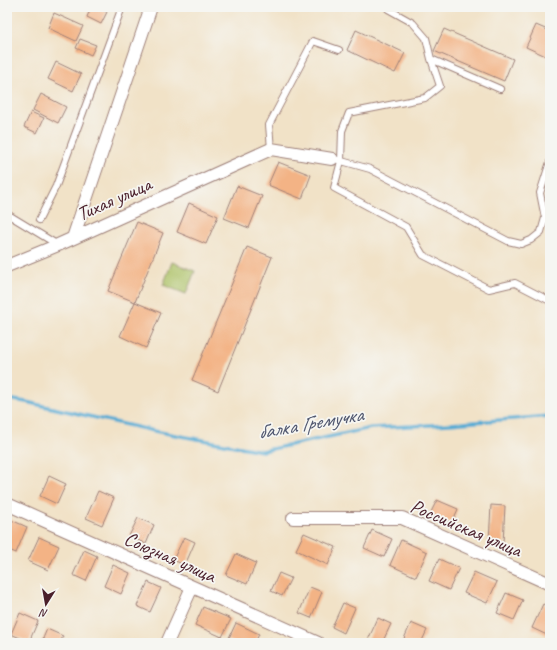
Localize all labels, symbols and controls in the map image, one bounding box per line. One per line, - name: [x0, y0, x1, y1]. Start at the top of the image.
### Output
- street label: Тихая улица: [73, 171, 157, 226]
- water label: балка Гремучка: [255, 401, 367, 445]
- street label: Российская улица: [407, 493, 527, 563]
- street label: Союзная улица: [120, 526, 221, 590]
- north arrow: [26, 584, 66, 624]
- text: N: [37, 606, 49, 621]

